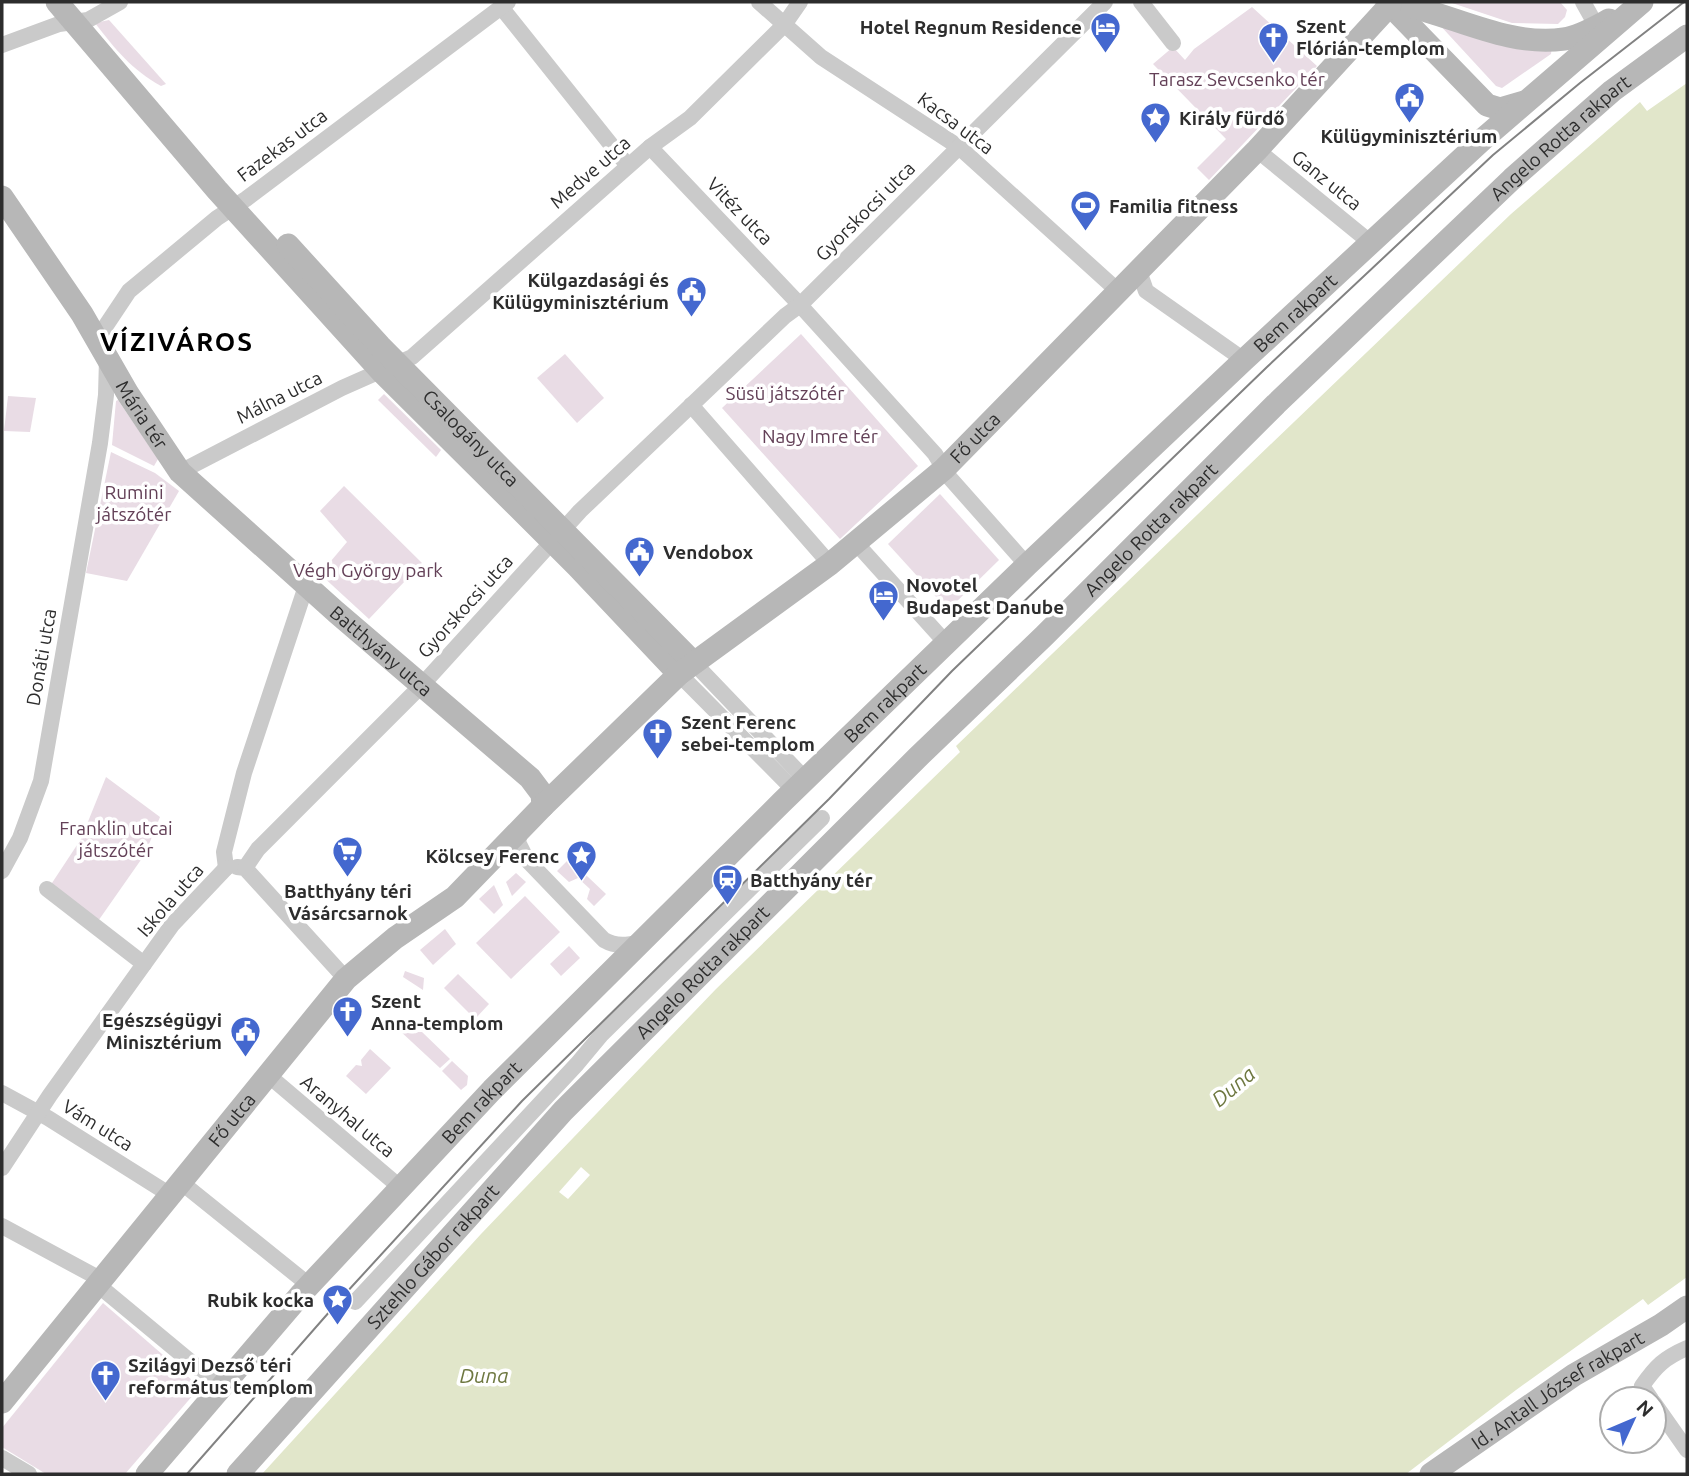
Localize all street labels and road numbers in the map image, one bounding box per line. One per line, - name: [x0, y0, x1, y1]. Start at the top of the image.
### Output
- street label: Angelo Rotta rakpart: [1486, 70, 1635, 205]
- street label: Kacsa utca: [914, 87, 998, 159]
- street label: Fazekas utca: [233, 104, 331, 186]
- street label: Medve utca: [545, 131, 635, 213]
- street label: Ganz utca: [1288, 145, 1366, 215]
- street label: Gyorskocsi utca: [811, 157, 919, 265]
- street label: Vitéz utca: [703, 173, 777, 249]
- street label: Bem rakpart: [1249, 269, 1342, 357]
- street label: Málna utca: [233, 366, 325, 428]
- street label: Mária tér: [112, 377, 172, 453]
- street label: Csalogány utca: [418, 385, 524, 491]
- street label: Fő utca: [945, 408, 1004, 468]
- street label: Angelo Rotta rakpart: [1079, 458, 1222, 601]
- street label: Gyorskocsi utca: [413, 550, 517, 662]
- street label: Batthyány utca: [326, 601, 437, 701]
- street label: Donáti utca: [22, 607, 60, 707]
- street label: Bem rakpart: [839, 658, 931, 747]
- street label: Iskola utca: [132, 859, 208, 941]
- street label: Angelo Rotta rakpart: [631, 901, 774, 1043]
- street label: Bem rakpart: [437, 1056, 526, 1148]
- street label: Aranyhal utca: [297, 1070, 399, 1162]
- street label: Fő utca: [203, 1088, 260, 1151]
- street label: Vám utca: [59, 1095, 137, 1155]
- street label: Sztehlo Gábor rakpart: [362, 1179, 503, 1333]
- street label: Id. Antall József rakpart: [1467, 1326, 1648, 1454]

